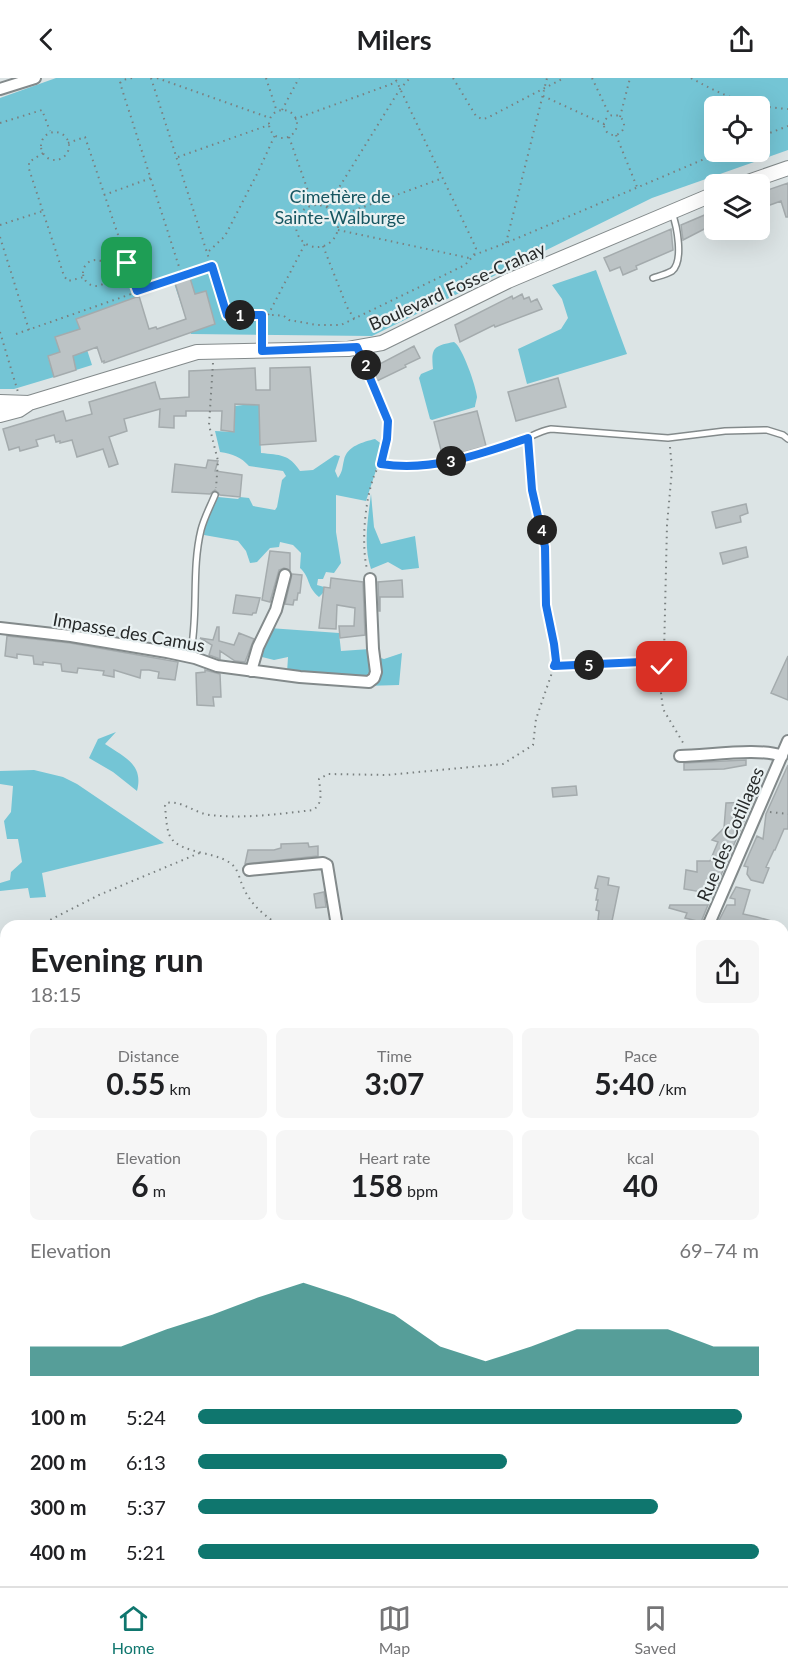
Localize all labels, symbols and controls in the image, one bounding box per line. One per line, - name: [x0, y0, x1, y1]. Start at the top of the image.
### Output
- icon: back: [30, 23, 63, 56]
- text: Milers: [356, 23, 432, 56]
- icon: share: [725, 23, 758, 56]
- map controls: [704, 96, 770, 240]
- button: locate: [704, 96, 770, 162]
- button: layers: [704, 174, 770, 240]
- park label: Cimetière de Sainte-Walburge: [274, 185, 406, 228]
- pin: [101, 237, 152, 288]
- street label: Boulevard Fosse-Crahay: [365, 237, 549, 335]
- icon: arrive: [110, 246, 143, 279]
- pin: 1: [225, 300, 255, 330]
- text: 1: [235, 305, 245, 324]
- pin: 2: [351, 350, 381, 380]
- text: 2: [361, 355, 371, 374]
- pin: 3: [436, 446, 466, 476]
- text: 3: [446, 451, 456, 470]
- pin: 4: [527, 515, 557, 545]
- text: 4: [537, 520, 547, 539]
- street label: Impasse des Camus: [51, 608, 207, 656]
- pin: [636, 641, 687, 692]
- pin: 5: [574, 650, 604, 680]
- icon: check: [645, 650, 678, 683]
- text: 5: [584, 655, 594, 674]
- street label: Rue des Cotillages: [692, 763, 768, 905]
- text: Evening run: [30, 939, 204, 979]
- button: share: [696, 940, 759, 1003]
- text: 18:15: [30, 982, 81, 1006]
- text: Distance: [118, 1046, 179, 1065]
- text: Time: [377, 1046, 412, 1065]
- text: Pace: [624, 1046, 657, 1065]
- text: 0.55: [106, 1065, 165, 1101]
- text: 3:07: [365, 1065, 424, 1101]
- text: 5:40: [594, 1065, 654, 1101]
- text: km: [165, 1079, 191, 1098]
- text: /km: [654, 1079, 687, 1098]
- text: Elevation: [116, 1148, 181, 1167]
- text: Heart rate: [359, 1148, 430, 1167]
- text: kcal: [627, 1148, 654, 1167]
- text: 6: [131, 1167, 149, 1203]
- text: 158: [351, 1167, 403, 1203]
- text: 40: [623, 1167, 658, 1203]
- text: m: [149, 1181, 166, 1200]
- text: bpm: [403, 1181, 438, 1200]
- text: Elevation: [30, 1238, 111, 1262]
- text: 69–74 m: [679, 1238, 759, 1262]
- text: 100 m: [30, 1405, 86, 1429]
- text: 5:24: [126, 1405, 166, 1429]
- text: 200 m: [30, 1450, 86, 1474]
- text: 6:13: [126, 1450, 166, 1474]
- text: 300 m: [30, 1495, 86, 1519]
- text: 5:37: [126, 1495, 166, 1519]
- text: 400 m: [30, 1540, 86, 1564]
- text: 5:21: [126, 1540, 166, 1564]
- tab: Home: [112, 1602, 154, 1657]
- tab: Map: [378, 1602, 411, 1657]
- tab: Saved: [634, 1602, 676, 1657]

